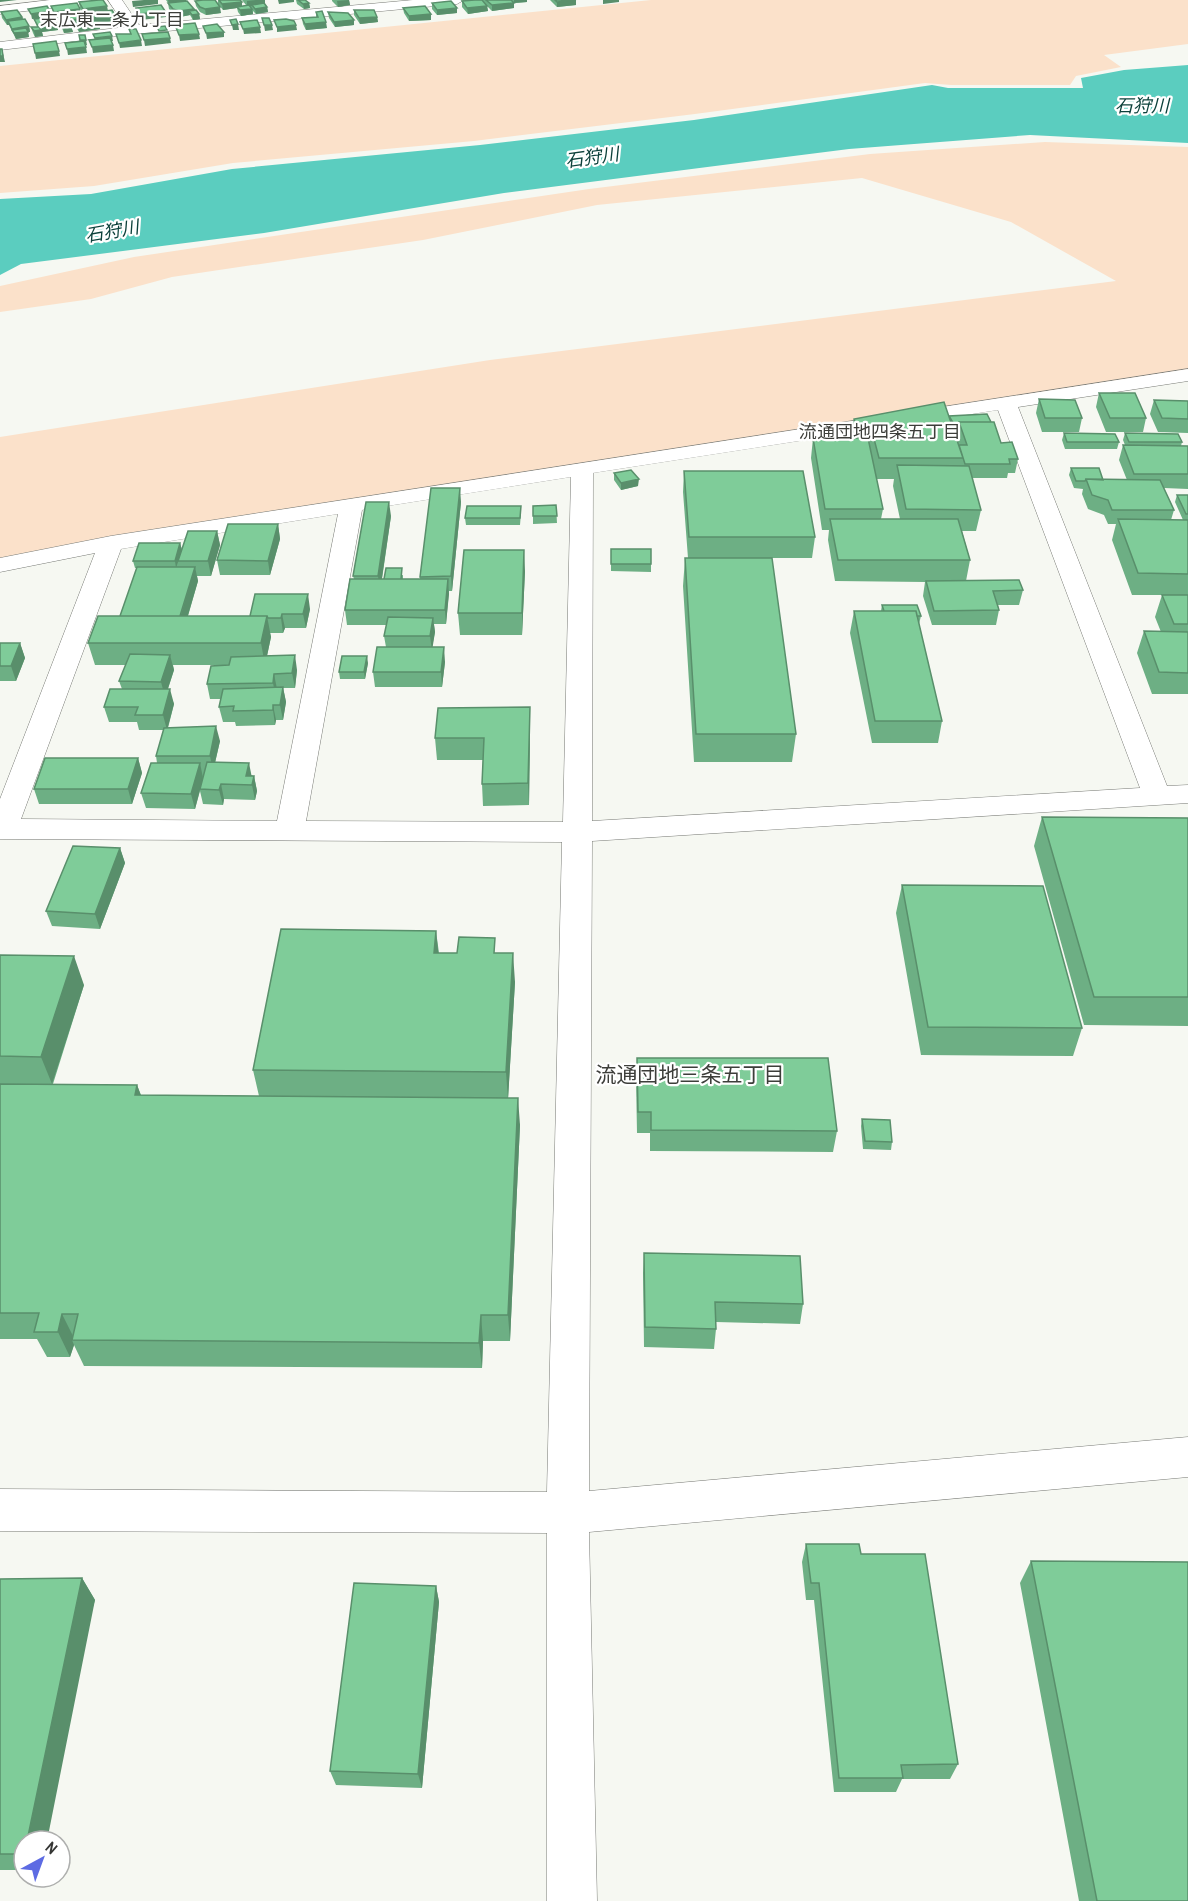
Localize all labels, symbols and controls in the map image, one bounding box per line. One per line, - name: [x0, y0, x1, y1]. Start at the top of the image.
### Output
- district label: 末広東二条九丁目: [40, 7, 184, 32]
- water label: 石狩川: [1115, 93, 1171, 118]
- water label: 石狩川: [564, 141, 622, 173]
- water label: 石狩川: [83, 214, 143, 248]
- district label: 流通団地四条五丁目: [799, 419, 961, 444]
- district label: 流通団地三条五丁目: [596, 1060, 785, 1089]
- north arrow: [12, 1829, 72, 1889]
- text: N: [41, 1836, 63, 1859]

